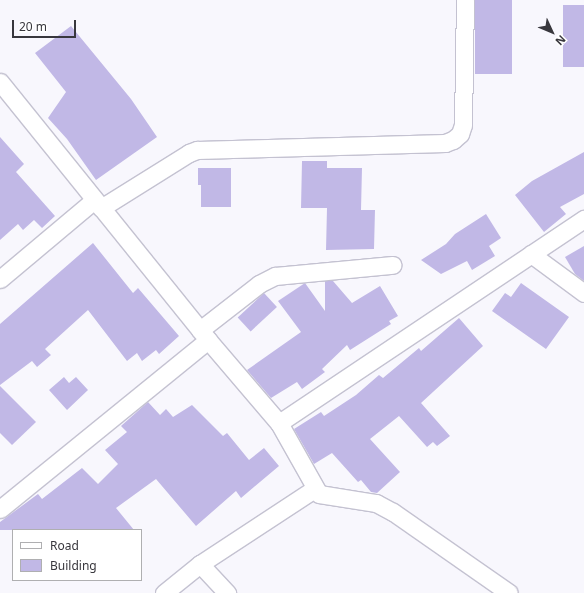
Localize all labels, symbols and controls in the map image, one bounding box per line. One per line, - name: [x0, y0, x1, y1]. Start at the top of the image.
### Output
- scale bar: [14, 12, 78, 38]
- north arrow: [532, 12, 572, 52]
- text: 20 m: [19, 18, 47, 35]
- text: N: [552, 32, 570, 49]
- legend: [12, 529, 142, 581]
- text: Road: [50, 537, 79, 554]
- text: Building: [50, 557, 97, 574]

